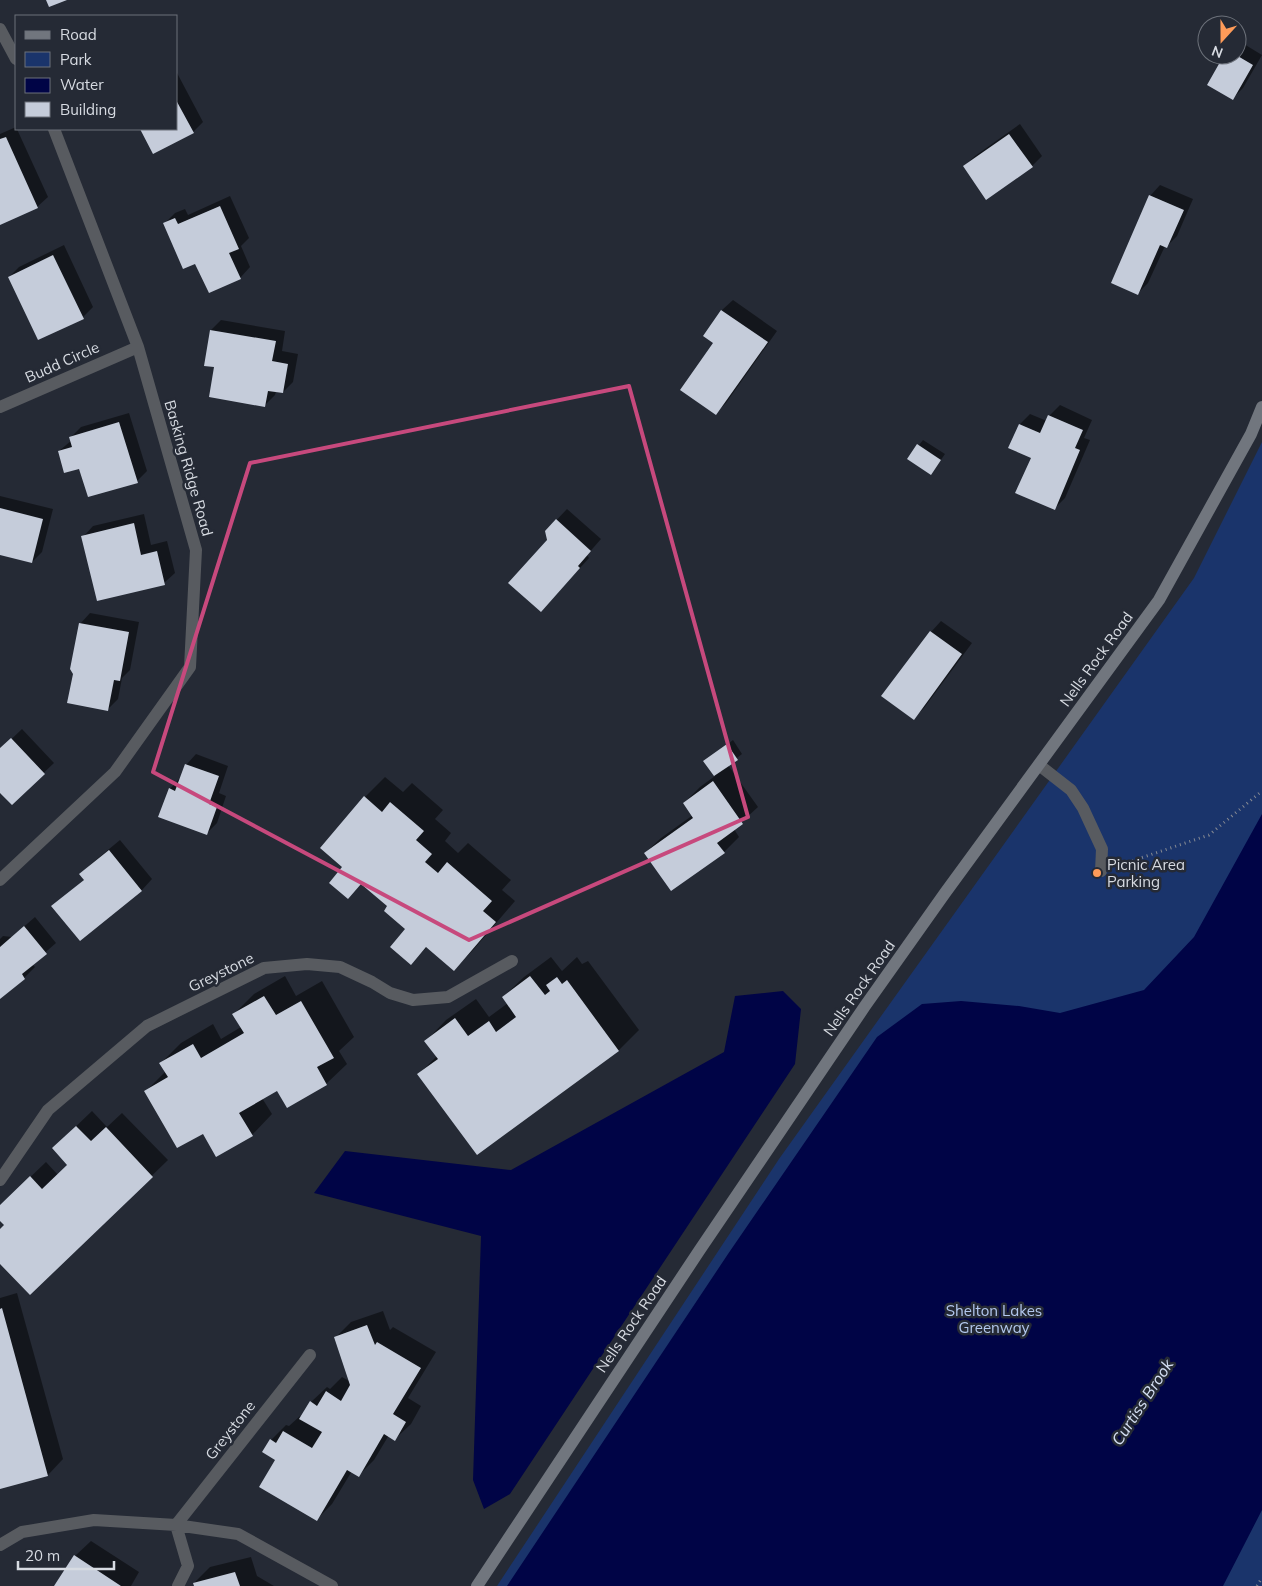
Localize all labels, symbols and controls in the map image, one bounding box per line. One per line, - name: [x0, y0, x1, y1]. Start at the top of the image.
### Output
- legend: [15, 15, 178, 130]
- north arrow: [1197, 15, 1247, 65]
- text: Road: [60, 25, 97, 44]
- text: N: [1209, 42, 1226, 62]
- text: Park: [60, 50, 92, 69]
- text: Water: [60, 75, 104, 94]
- text: Building: [60, 100, 116, 119]
- street label: Budd Circle: [22, 337, 102, 387]
- street label: Basking Ridge Road: [161, 398, 217, 538]
- street label: Nells Rock Road: [1055, 608, 1137, 710]
- place label: Picnic Area Parking: [1107, 855, 1185, 891]
- marker: Picnic Area Parking: [1091, 867, 1103, 879]
- street label: Nells Rock Road: [819, 936, 899, 1040]
- street label: Greystone: [185, 948, 257, 996]
- street label: Nells Rock Road: [592, 1272, 670, 1376]
- park label: Shelton Lakes Greenway: [946, 1301, 1042, 1337]
- water label: Curtiss Brook: [1107, 1354, 1178, 1449]
- street label: Greystone: [201, 1396, 259, 1464]
- scale bar: [18, 1538, 114, 1570]
- text: 20 m: [25, 1546, 60, 1565]

